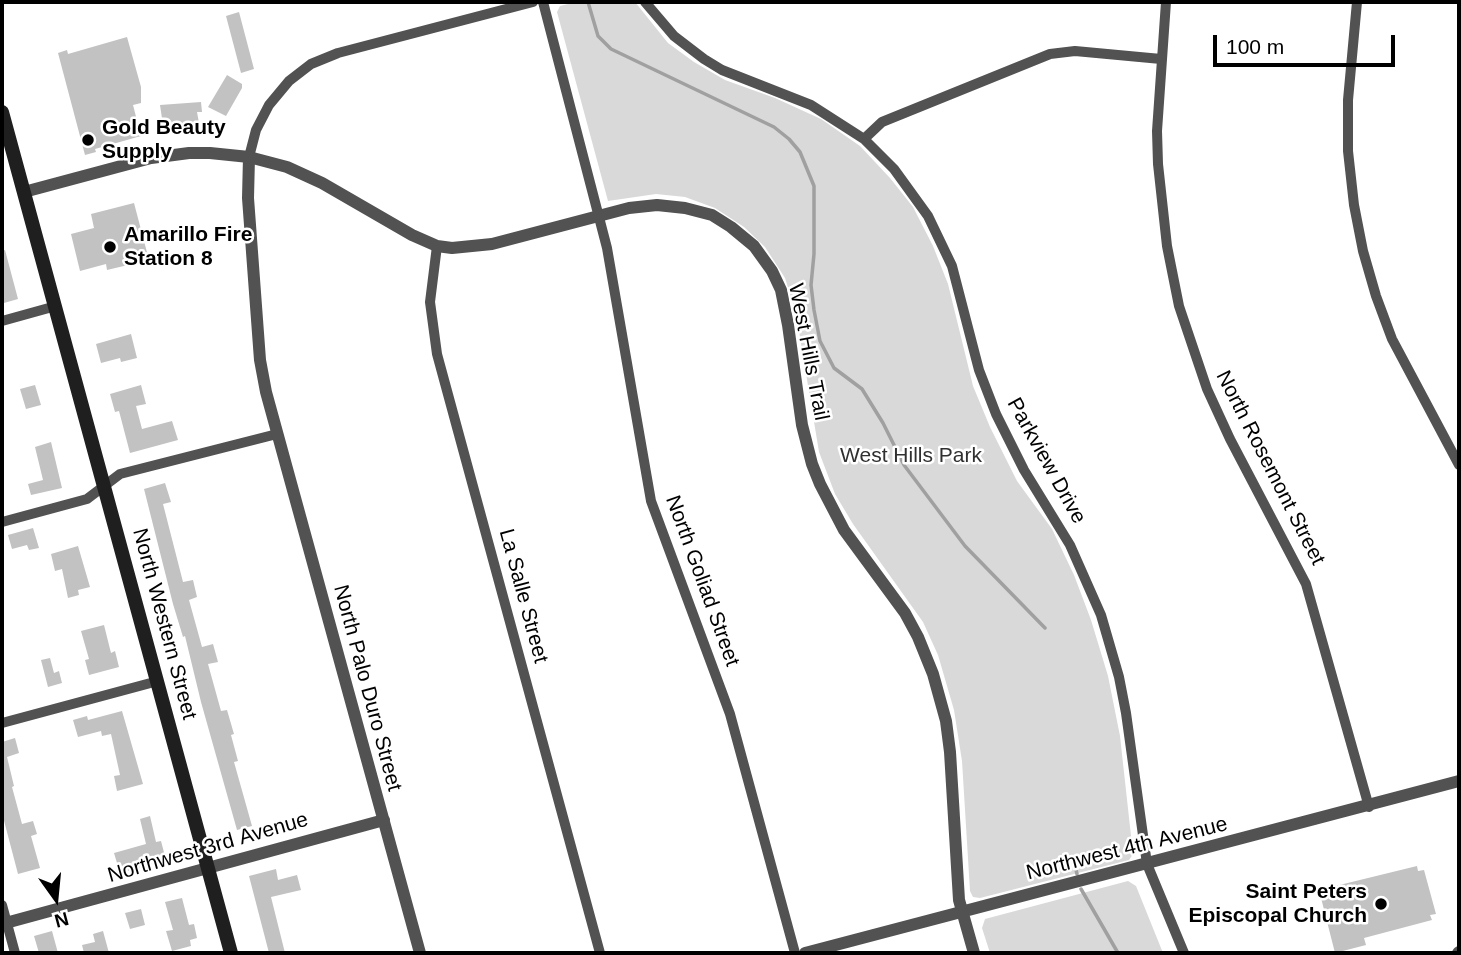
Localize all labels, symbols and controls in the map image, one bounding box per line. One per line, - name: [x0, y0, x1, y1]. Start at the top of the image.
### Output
- scale bar: [1216, 21, 1398, 65]
- text: 100 m: [1226, 35, 1284, 58]
- place label: Gold Beauty Supply: [102, 115, 226, 165]
- marker: Gold Beauty Supply: [80, 132, 96, 148]
- place label: Amarillo Fire Station 8: [124, 222, 252, 272]
- marker: Amarillo Fire Station 8: [102, 239, 118, 255]
- street label: West Hills Trail: [782, 281, 834, 423]
- street label: North Rosemont Street: [1210, 367, 1330, 569]
- street label: Parkview Drive: [1001, 394, 1091, 528]
- park label: West Hills Park: [840, 443, 982, 469]
- street label: North Goliad Street: [659, 492, 745, 670]
- street label: North Western Street: [126, 526, 202, 722]
- street label: La Salle Street: [493, 526, 553, 666]
- street label: North Palo Duro Street: [327, 582, 407, 794]
- street label: Northwest 3rd Avenue: [105, 807, 311, 889]
- street label: Northwest 4th Avenue: [1024, 812, 1230, 886]
- north arrow: [21, 864, 91, 934]
- place label: Saint Peters Episcopal Church: [1188, 879, 1367, 929]
- marker: Saint Peters Episcopal Church: [1373, 896, 1389, 912]
- text: N: [52, 908, 71, 932]

